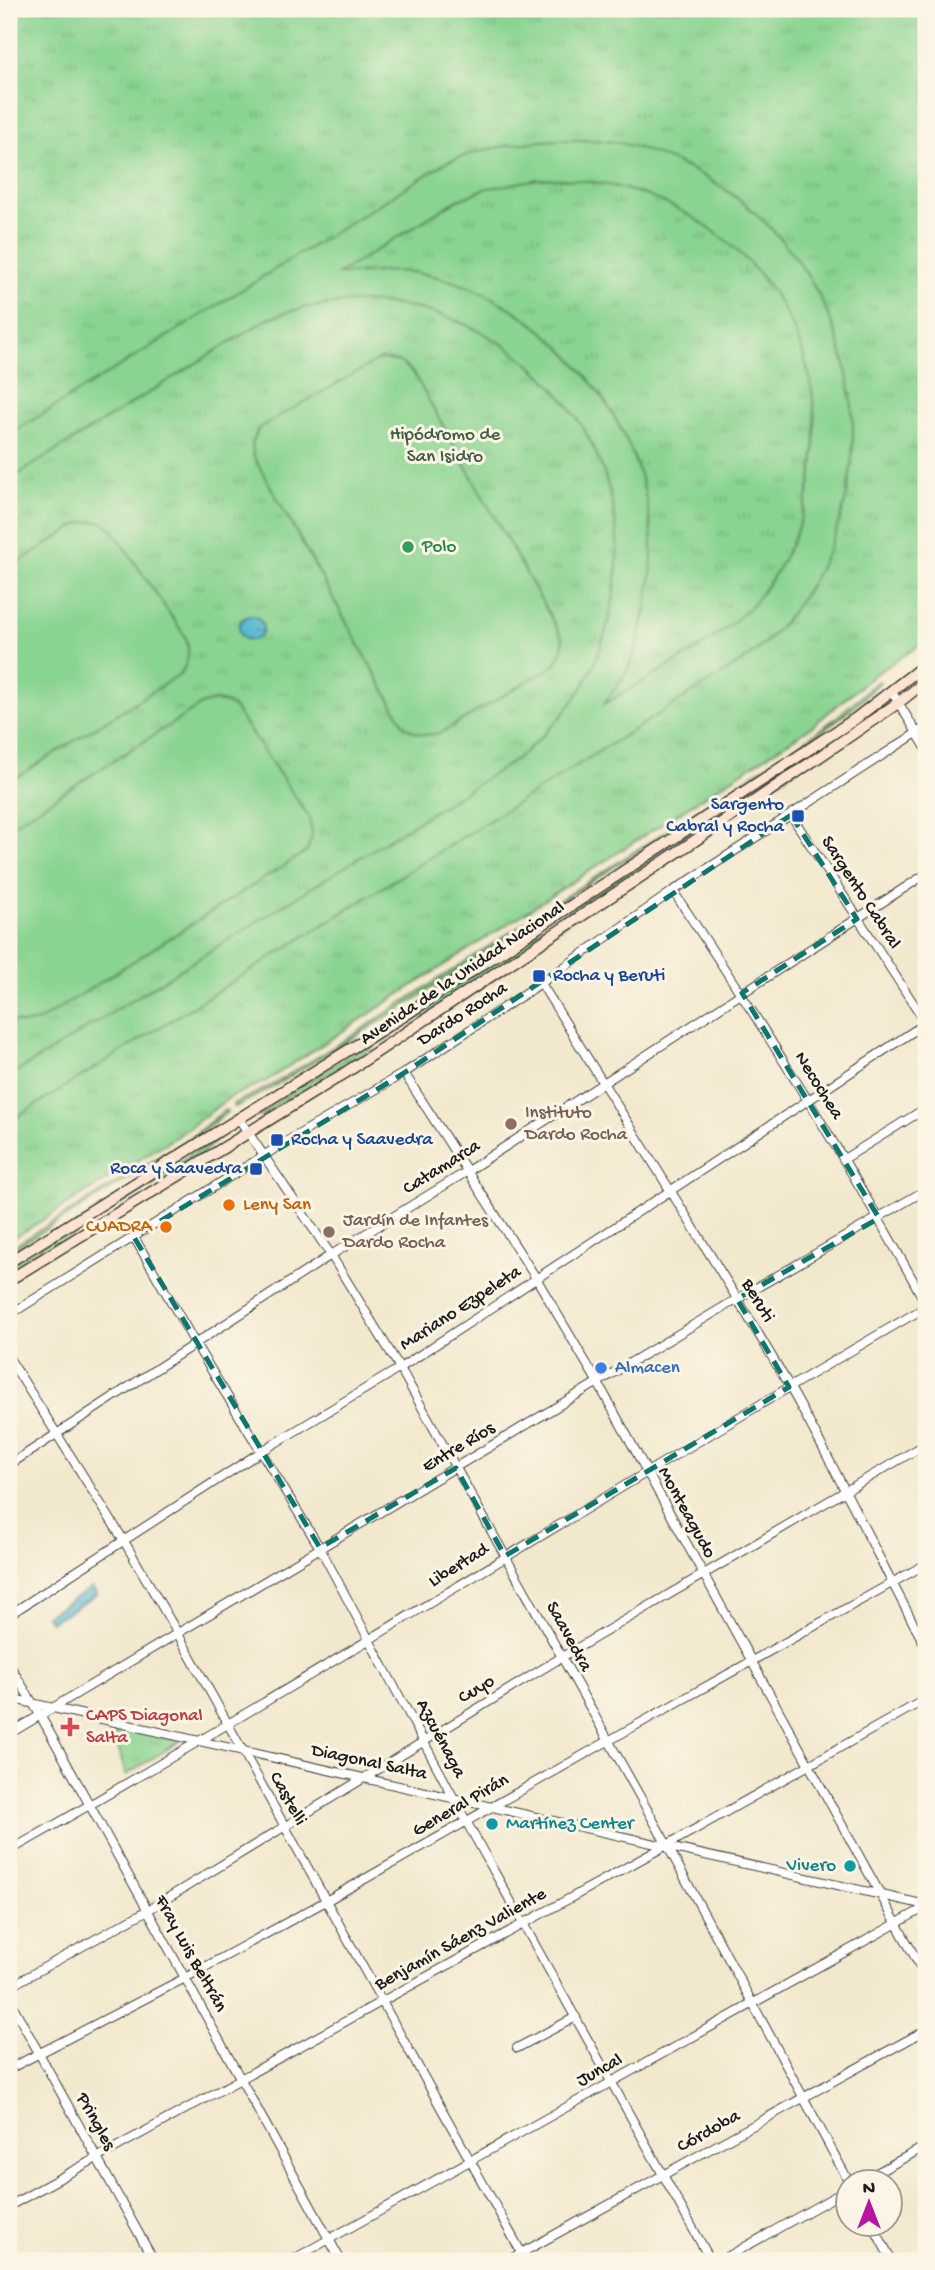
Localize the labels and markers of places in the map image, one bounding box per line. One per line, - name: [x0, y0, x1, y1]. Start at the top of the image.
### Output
- place label: Polo: [421, 536, 457, 559]
- marker: Polo: [400, 539, 416, 555]
- place label: Sargento Cabral y Rocha: [666, 794, 785, 839]
- marker: Sargento Cabral y Rocha: [790, 808, 806, 824]
- place label: Rocha y Beruti: [553, 965, 665, 988]
- marker: Rocha y Beruti: [531, 968, 547, 984]
- place label: Instituto Dardo Rocha: [523, 1102, 629, 1147]
- marker: Instituto Dardo Rocha: [503, 1116, 519, 1132]
- place label: Rocha y Saavedra: [291, 1129, 434, 1152]
- marker: Rocha y Saavedra: [269, 1132, 285, 1148]
- place label: Roca y Saavedra: [110, 1158, 243, 1181]
- marker: Roca y Saavedra: [248, 1161, 264, 1177]
- place label: Leny San: [243, 1194, 311, 1217]
- marker: Leny San: [221, 1197, 237, 1213]
- place label: Jardín de Infantes Dardo Rocha: [341, 1210, 489, 1255]
- place label: CUADRA: [86, 1216, 154, 1239]
- marker: CUADRA: [158, 1219, 174, 1235]
- marker: Jardín de Infantes Dardo Rocha: [321, 1224, 337, 1240]
- place label: Almacen: [615, 1357, 680, 1380]
- marker: Almacen: [593, 1360, 609, 1376]
- place label: CAPS Diagonal Salta: [86, 1705, 203, 1750]
- marker: CAPS Diagonal Salta: [60, 1717, 80, 1737]
- place label: Martínez Center: [506, 1813, 636, 1836]
- marker: Martínez Center: [484, 1816, 500, 1832]
- place label: Vivero: [786, 1855, 836, 1878]
- marker: Vivero: [842, 1858, 858, 1874]

